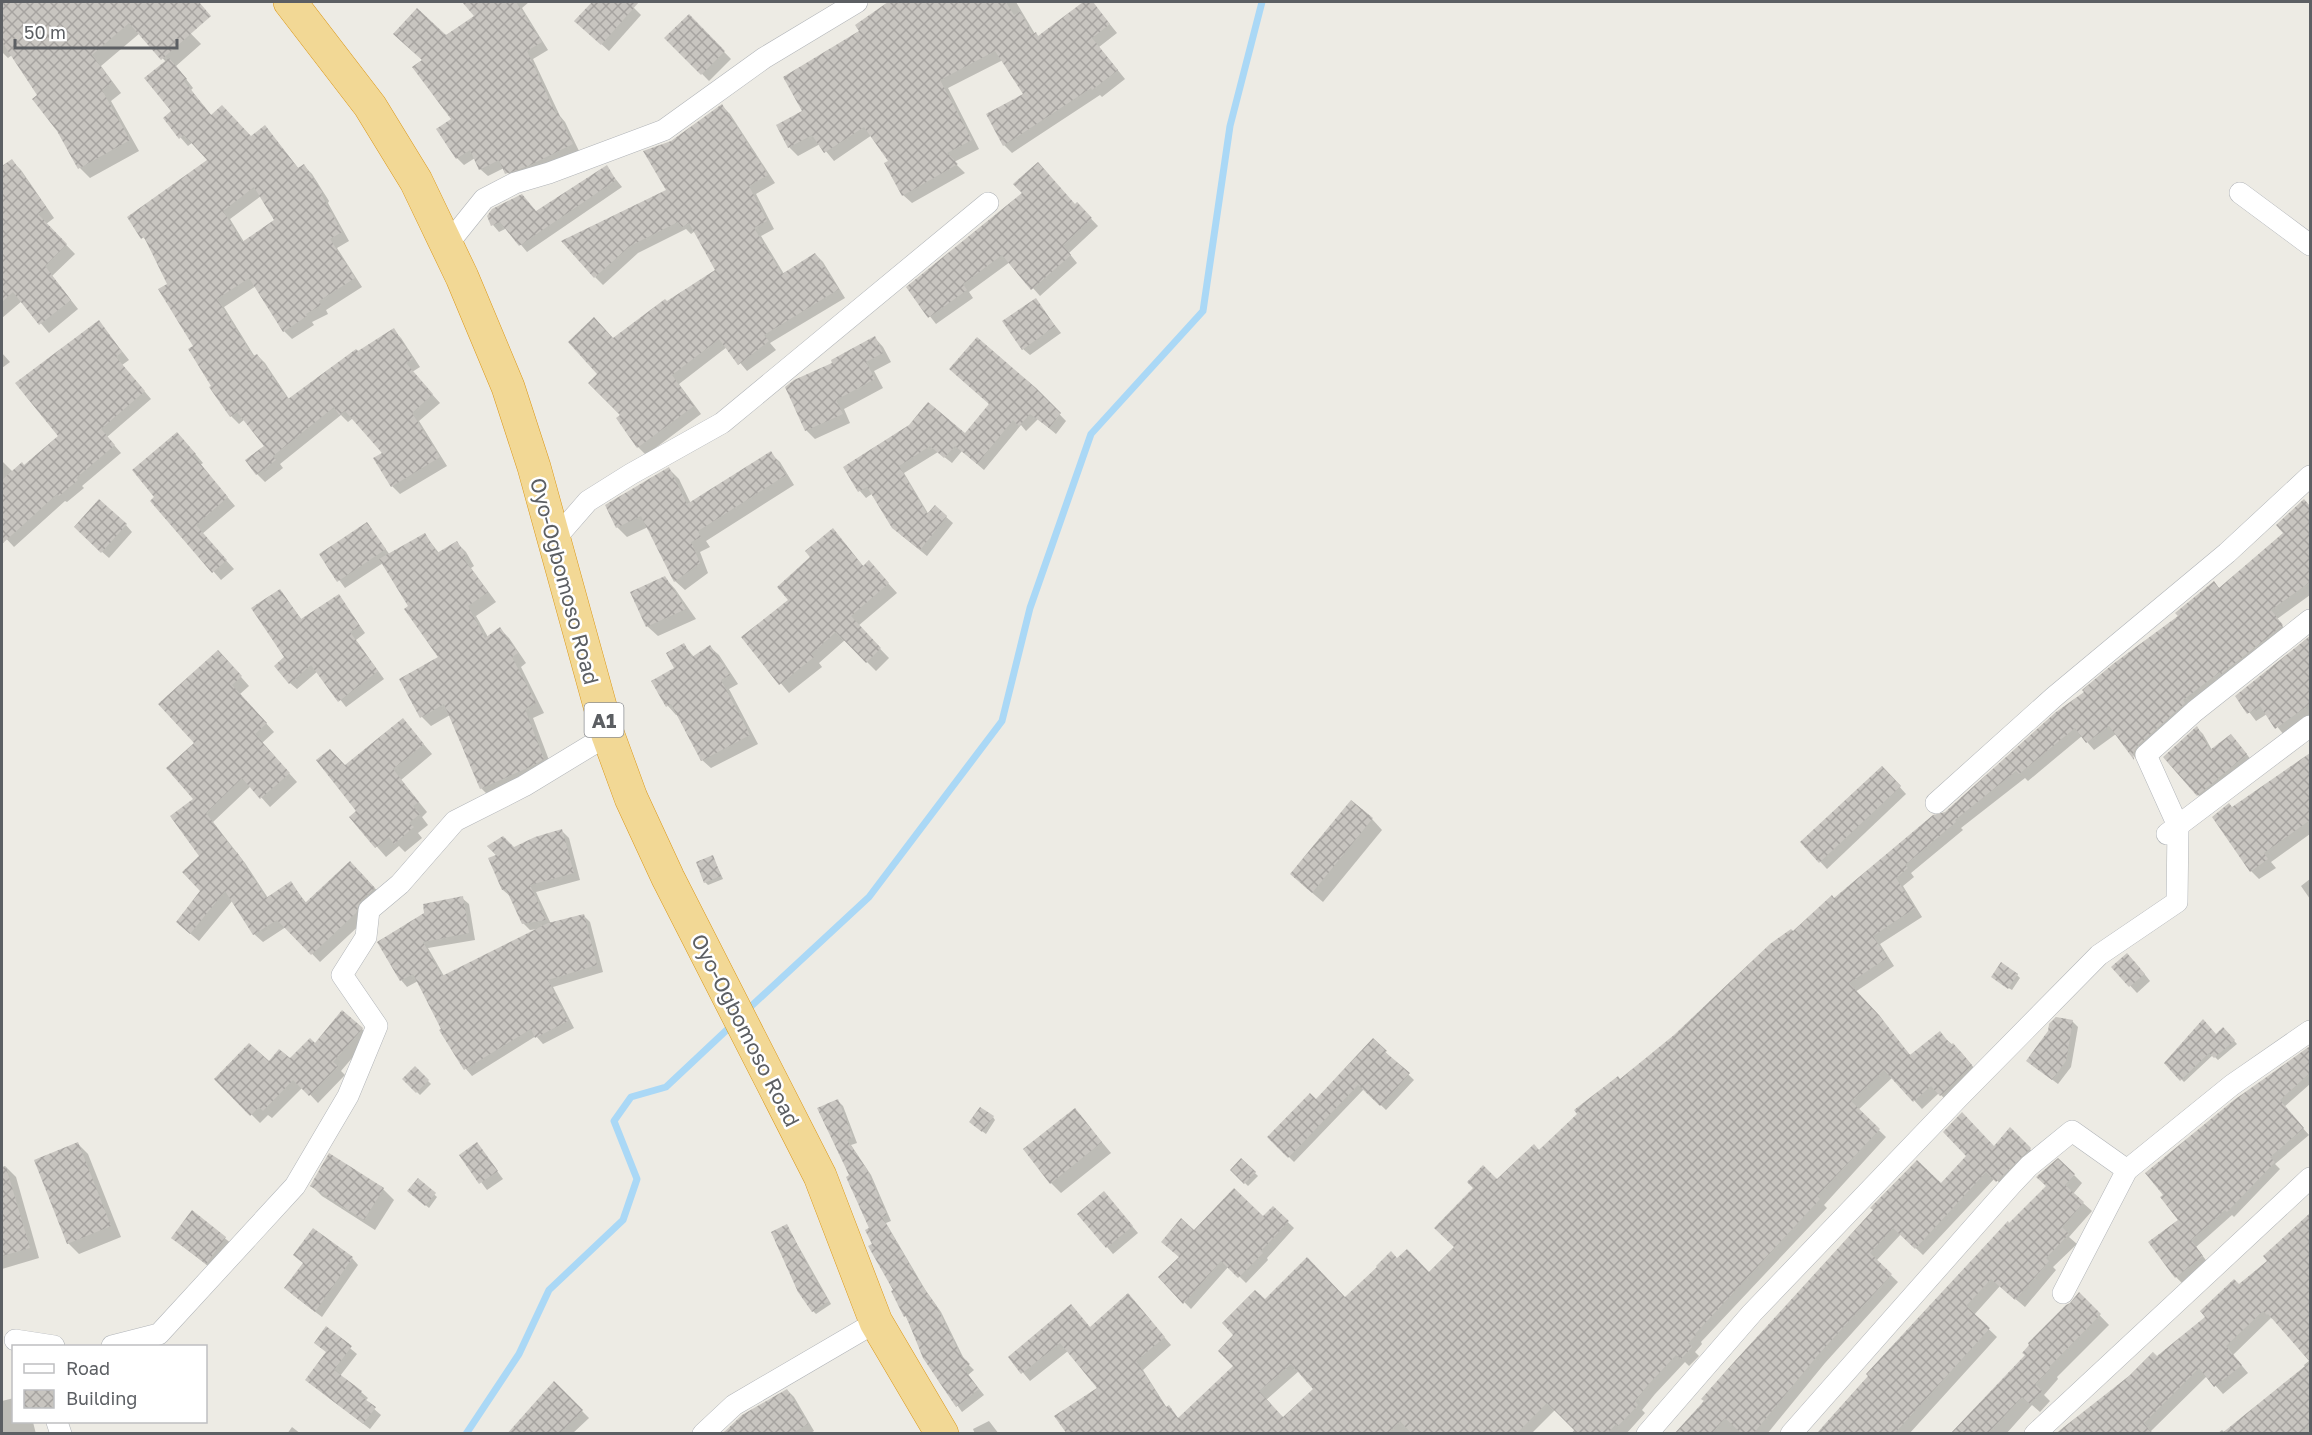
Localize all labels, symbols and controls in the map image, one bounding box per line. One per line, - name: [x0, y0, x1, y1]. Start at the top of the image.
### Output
- scale bar: [15, 12, 177, 50]
- text: 50 m: [24, 21, 66, 43]
- street label: Oyo-Ogbomoso Road: [525, 475, 605, 687]
- road number: A1: [584, 703, 624, 737]
- street label: Oyo-Ogbomoso Road: [686, 929, 806, 1131]
- legend: [12, 1345, 207, 1423]
- text: Road: [66, 1357, 110, 1379]
- text: Building: [66, 1387, 137, 1409]

